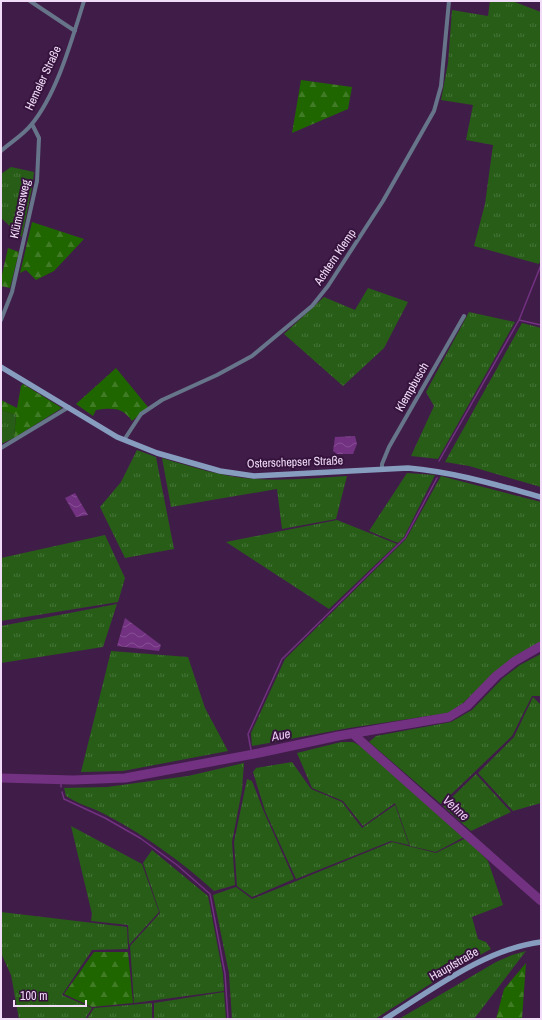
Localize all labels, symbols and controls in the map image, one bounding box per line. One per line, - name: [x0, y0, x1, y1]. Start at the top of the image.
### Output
- street label: Hemeler Straße: [21, 43, 65, 113]
- street label: Klümoorsweg: [6, 178, 34, 240]
- street label: Achtern Klemp: [310, 226, 360, 289]
- street label: Klempbusch: [392, 360, 432, 414]
- street label: Osterschepser Straße: [247, 452, 343, 472]
- water label: Aue: [269, 725, 292, 745]
- water label: Vehne: [439, 792, 473, 824]
- street label: Hauptstraße: [427, 944, 481, 984]
- scale bar: [14, 982, 86, 1008]
- text: 100 m: [20, 988, 47, 1004]

